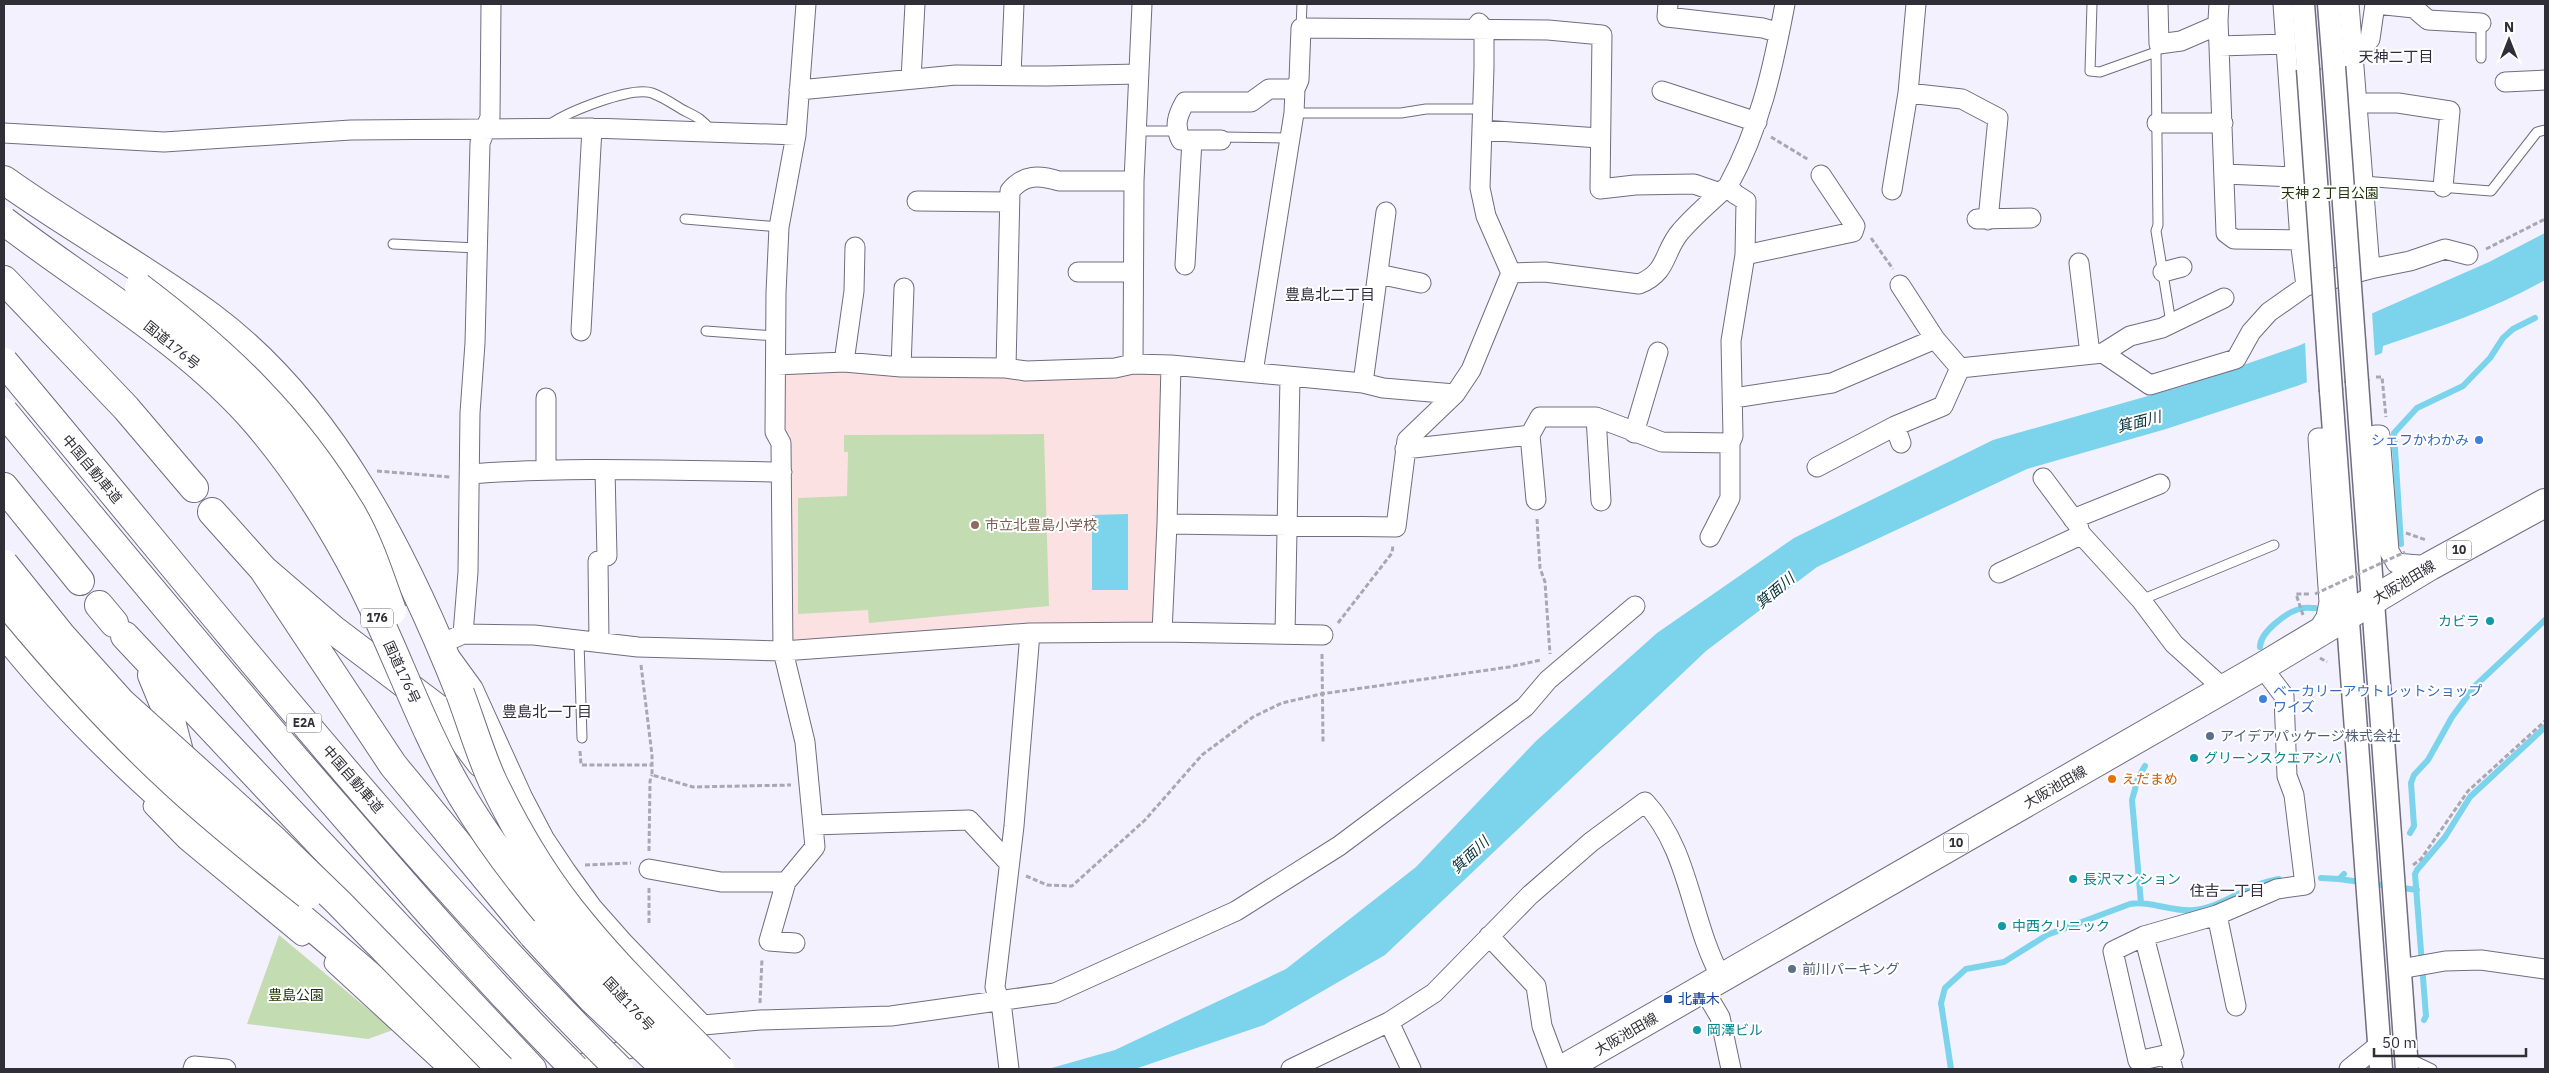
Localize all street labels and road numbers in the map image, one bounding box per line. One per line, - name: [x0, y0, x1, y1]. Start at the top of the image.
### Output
- street label: 国道176号: [140, 317, 204, 373]
- street label: 中国自動車道: [58, 431, 126, 507]
- road number: 10: [2446, 540, 2472, 560]
- street label: 大阪池田線: [2369, 556, 2439, 608]
- road number: 176: [361, 608, 393, 628]
- street label: 国道176号: [380, 638, 424, 706]
- road number: E2A: [286, 714, 322, 732]
- street label: 中国自動車道: [319, 741, 387, 817]
- street label: 大阪池田線: [2020, 762, 2090, 812]
- road number: 10: [1944, 834, 1968, 852]
- street label: 国道176号: [600, 973, 658, 1035]
- street label: 大阪池田線: [1591, 1009, 1661, 1059]

